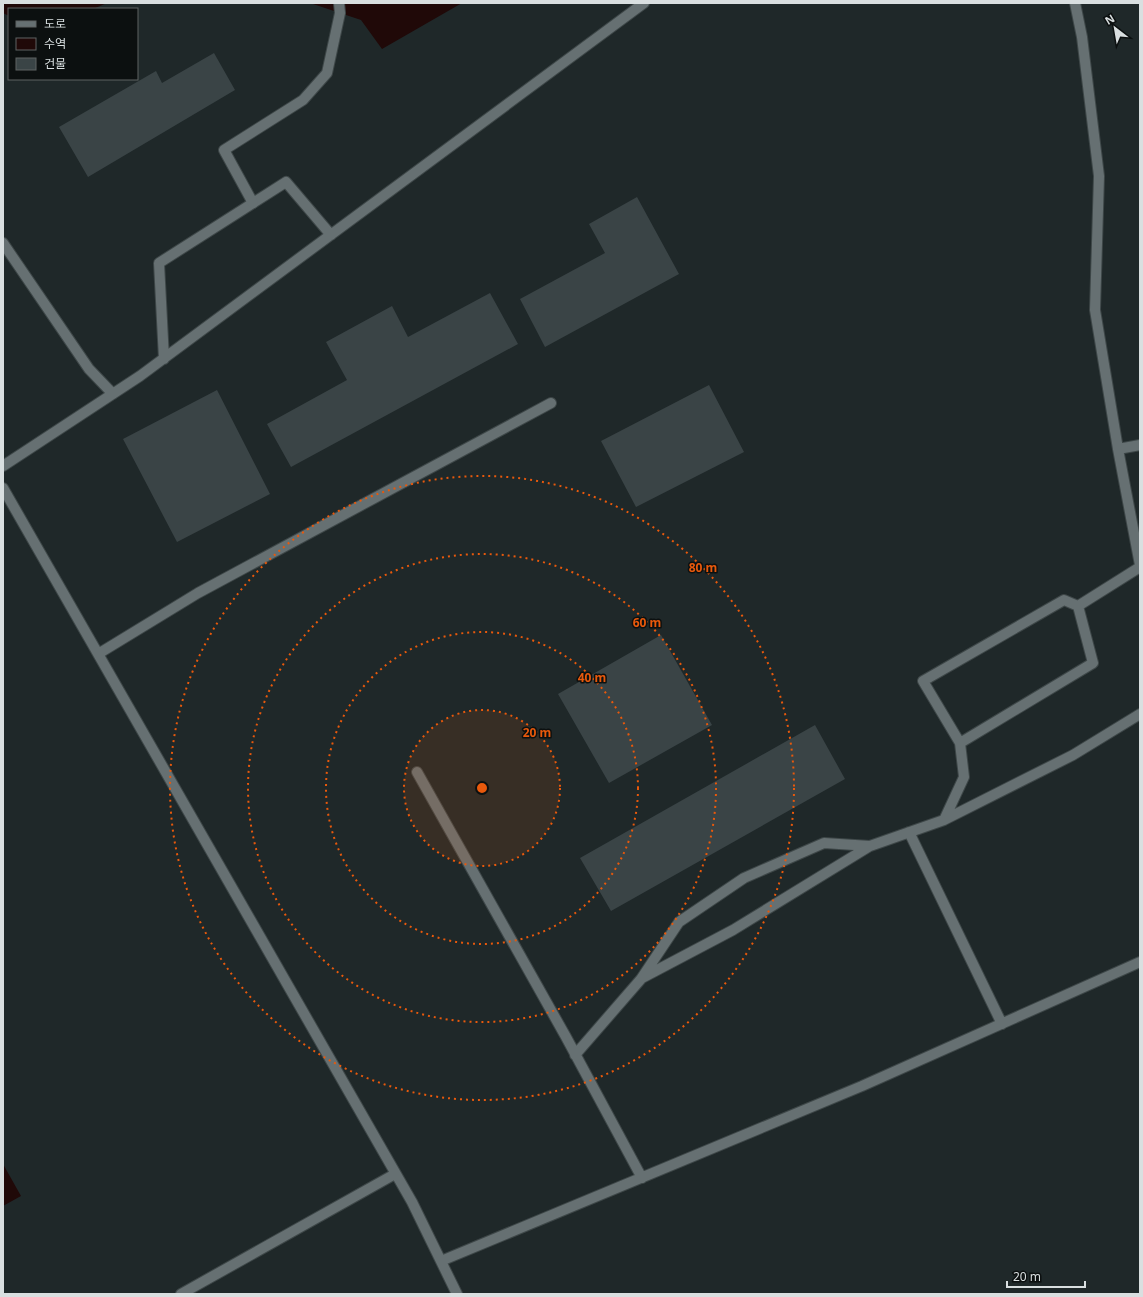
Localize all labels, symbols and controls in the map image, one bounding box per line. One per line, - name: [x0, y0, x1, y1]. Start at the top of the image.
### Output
- legend: [8, 8, 138, 80]
- north arrow: [1095, 8, 1135, 48]
- text: N: [1102, 10, 1117, 28]
- text: 도로: [44, 15, 66, 32]
- text: 수역: [44, 35, 66, 52]
- text: 건물: [44, 55, 66, 72]
- text: 80 m: [689, 559, 717, 576]
- text: 60 m: [633, 614, 661, 631]
- text: 40 m: [578, 669, 606, 686]
- text: 20 m: [523, 724, 551, 741]
- centre of rings: [475, 781, 489, 795]
- scale bar: [1007, 1263, 1085, 1289]
- text: 20 m: [1013, 1268, 1041, 1285]

